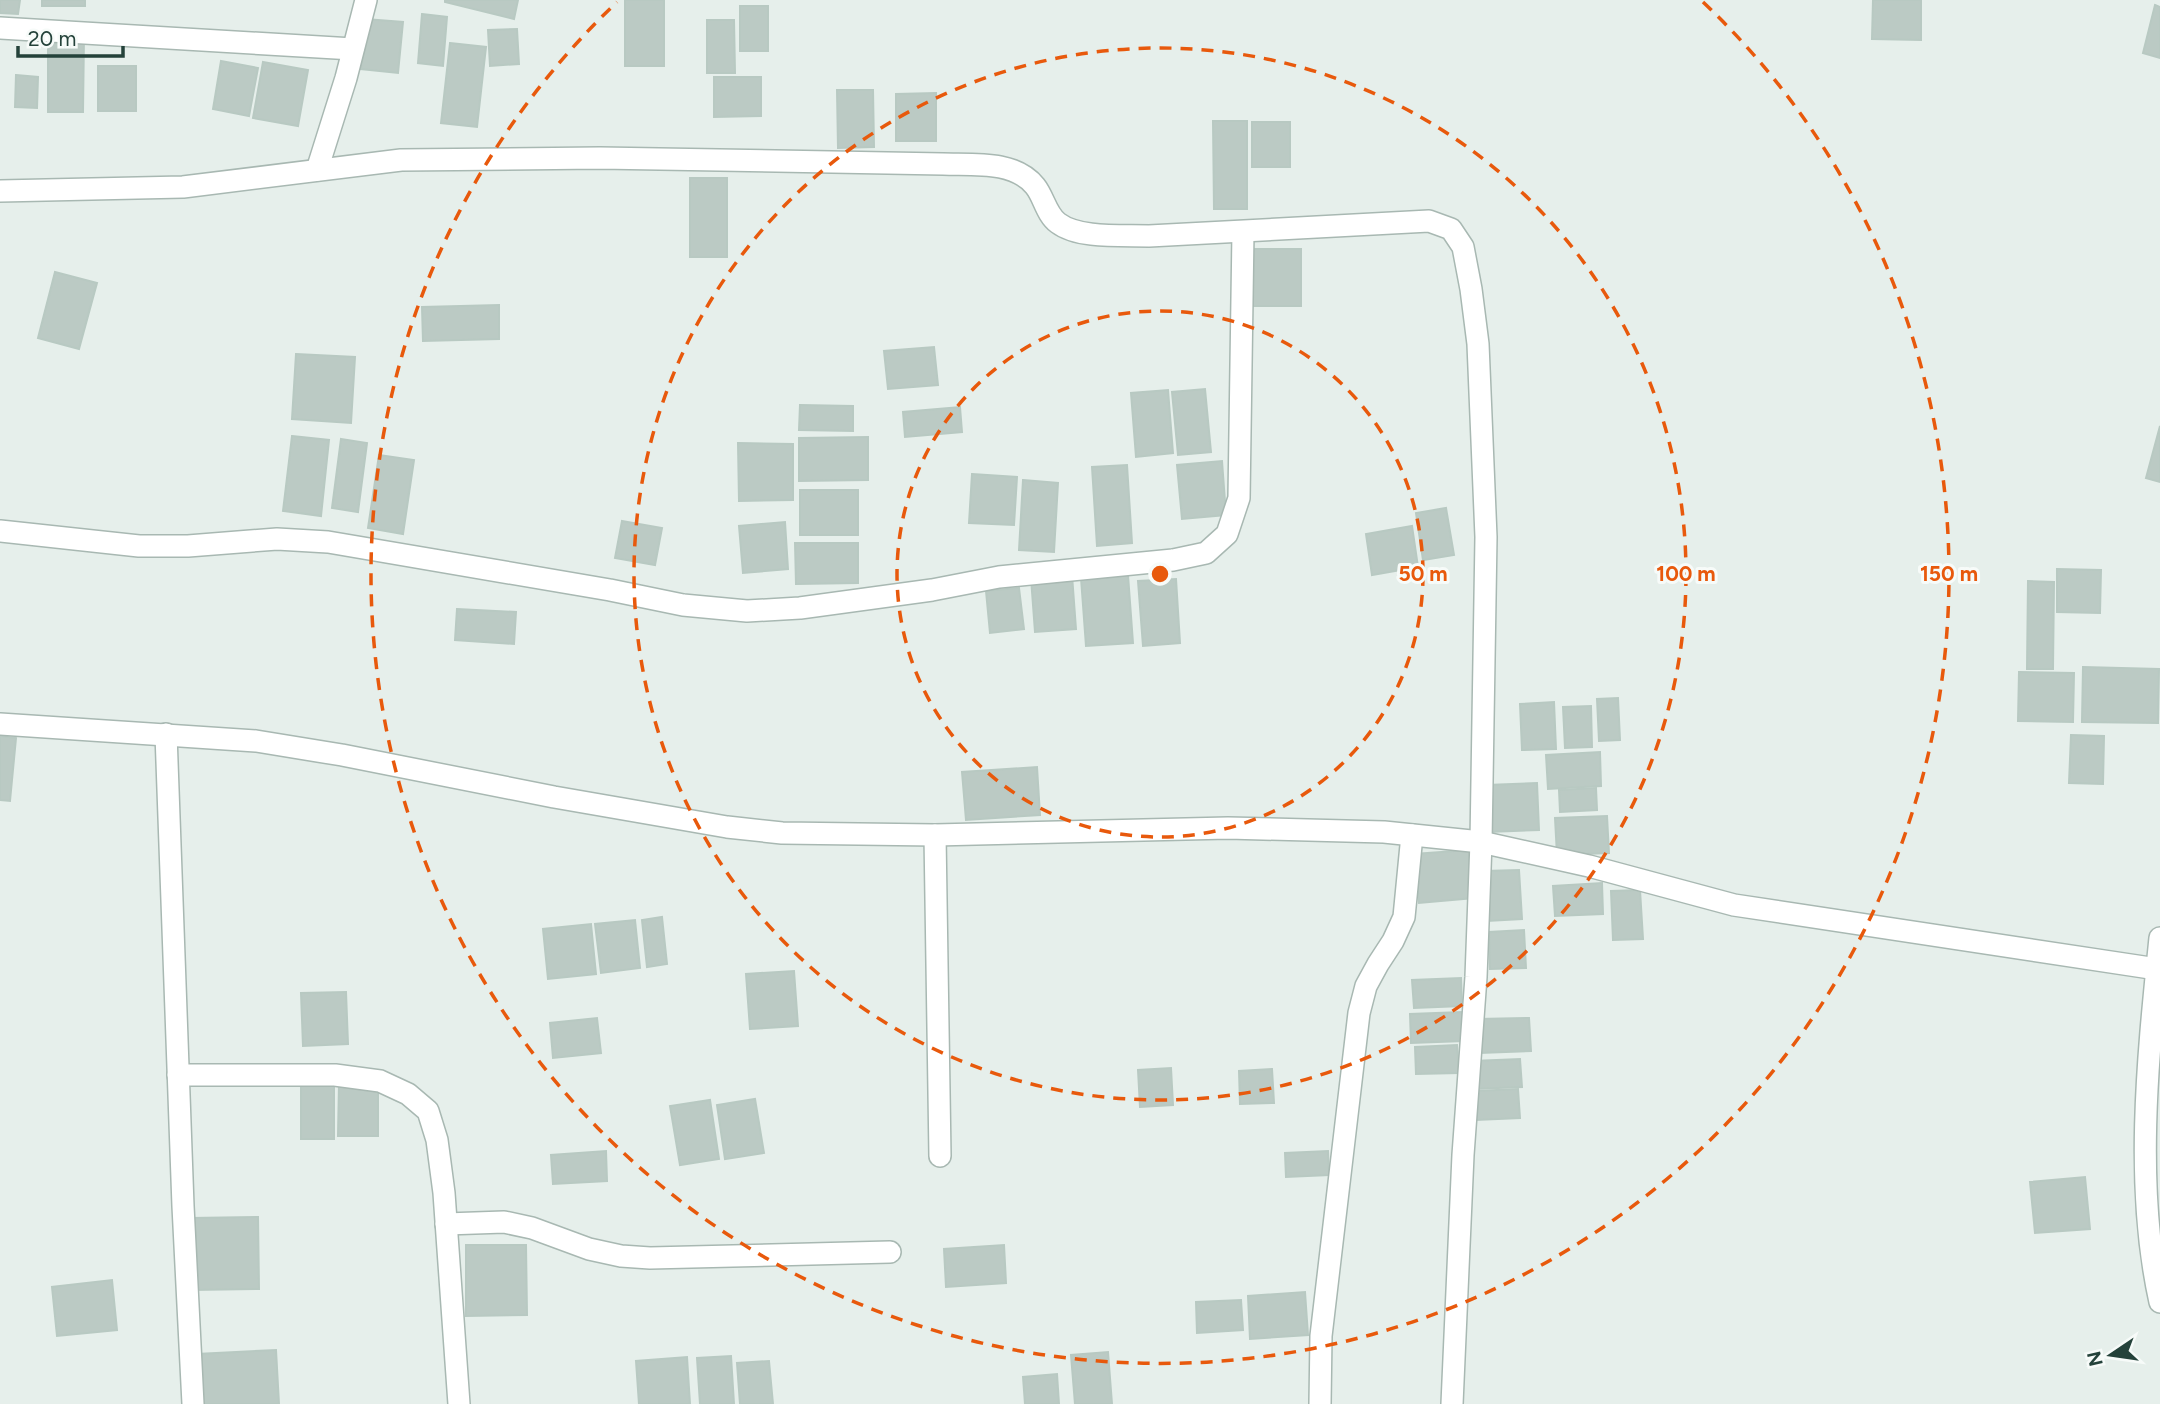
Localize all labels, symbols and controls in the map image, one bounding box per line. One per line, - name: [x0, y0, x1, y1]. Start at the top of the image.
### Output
- scale bar: [18, 14, 122, 58]
- text: 20 m: [28, 26, 76, 51]
- text: 50 m: [1398, 561, 1448, 586]
- text: 100 m: [1656, 561, 1716, 586]
- text: 150 m: [1920, 561, 1978, 586]
- centre of rings: [1148, 562, 1172, 586]
- north arrow: [2076, 1320, 2146, 1390]
- text: N: [2082, 1349, 2108, 1368]

